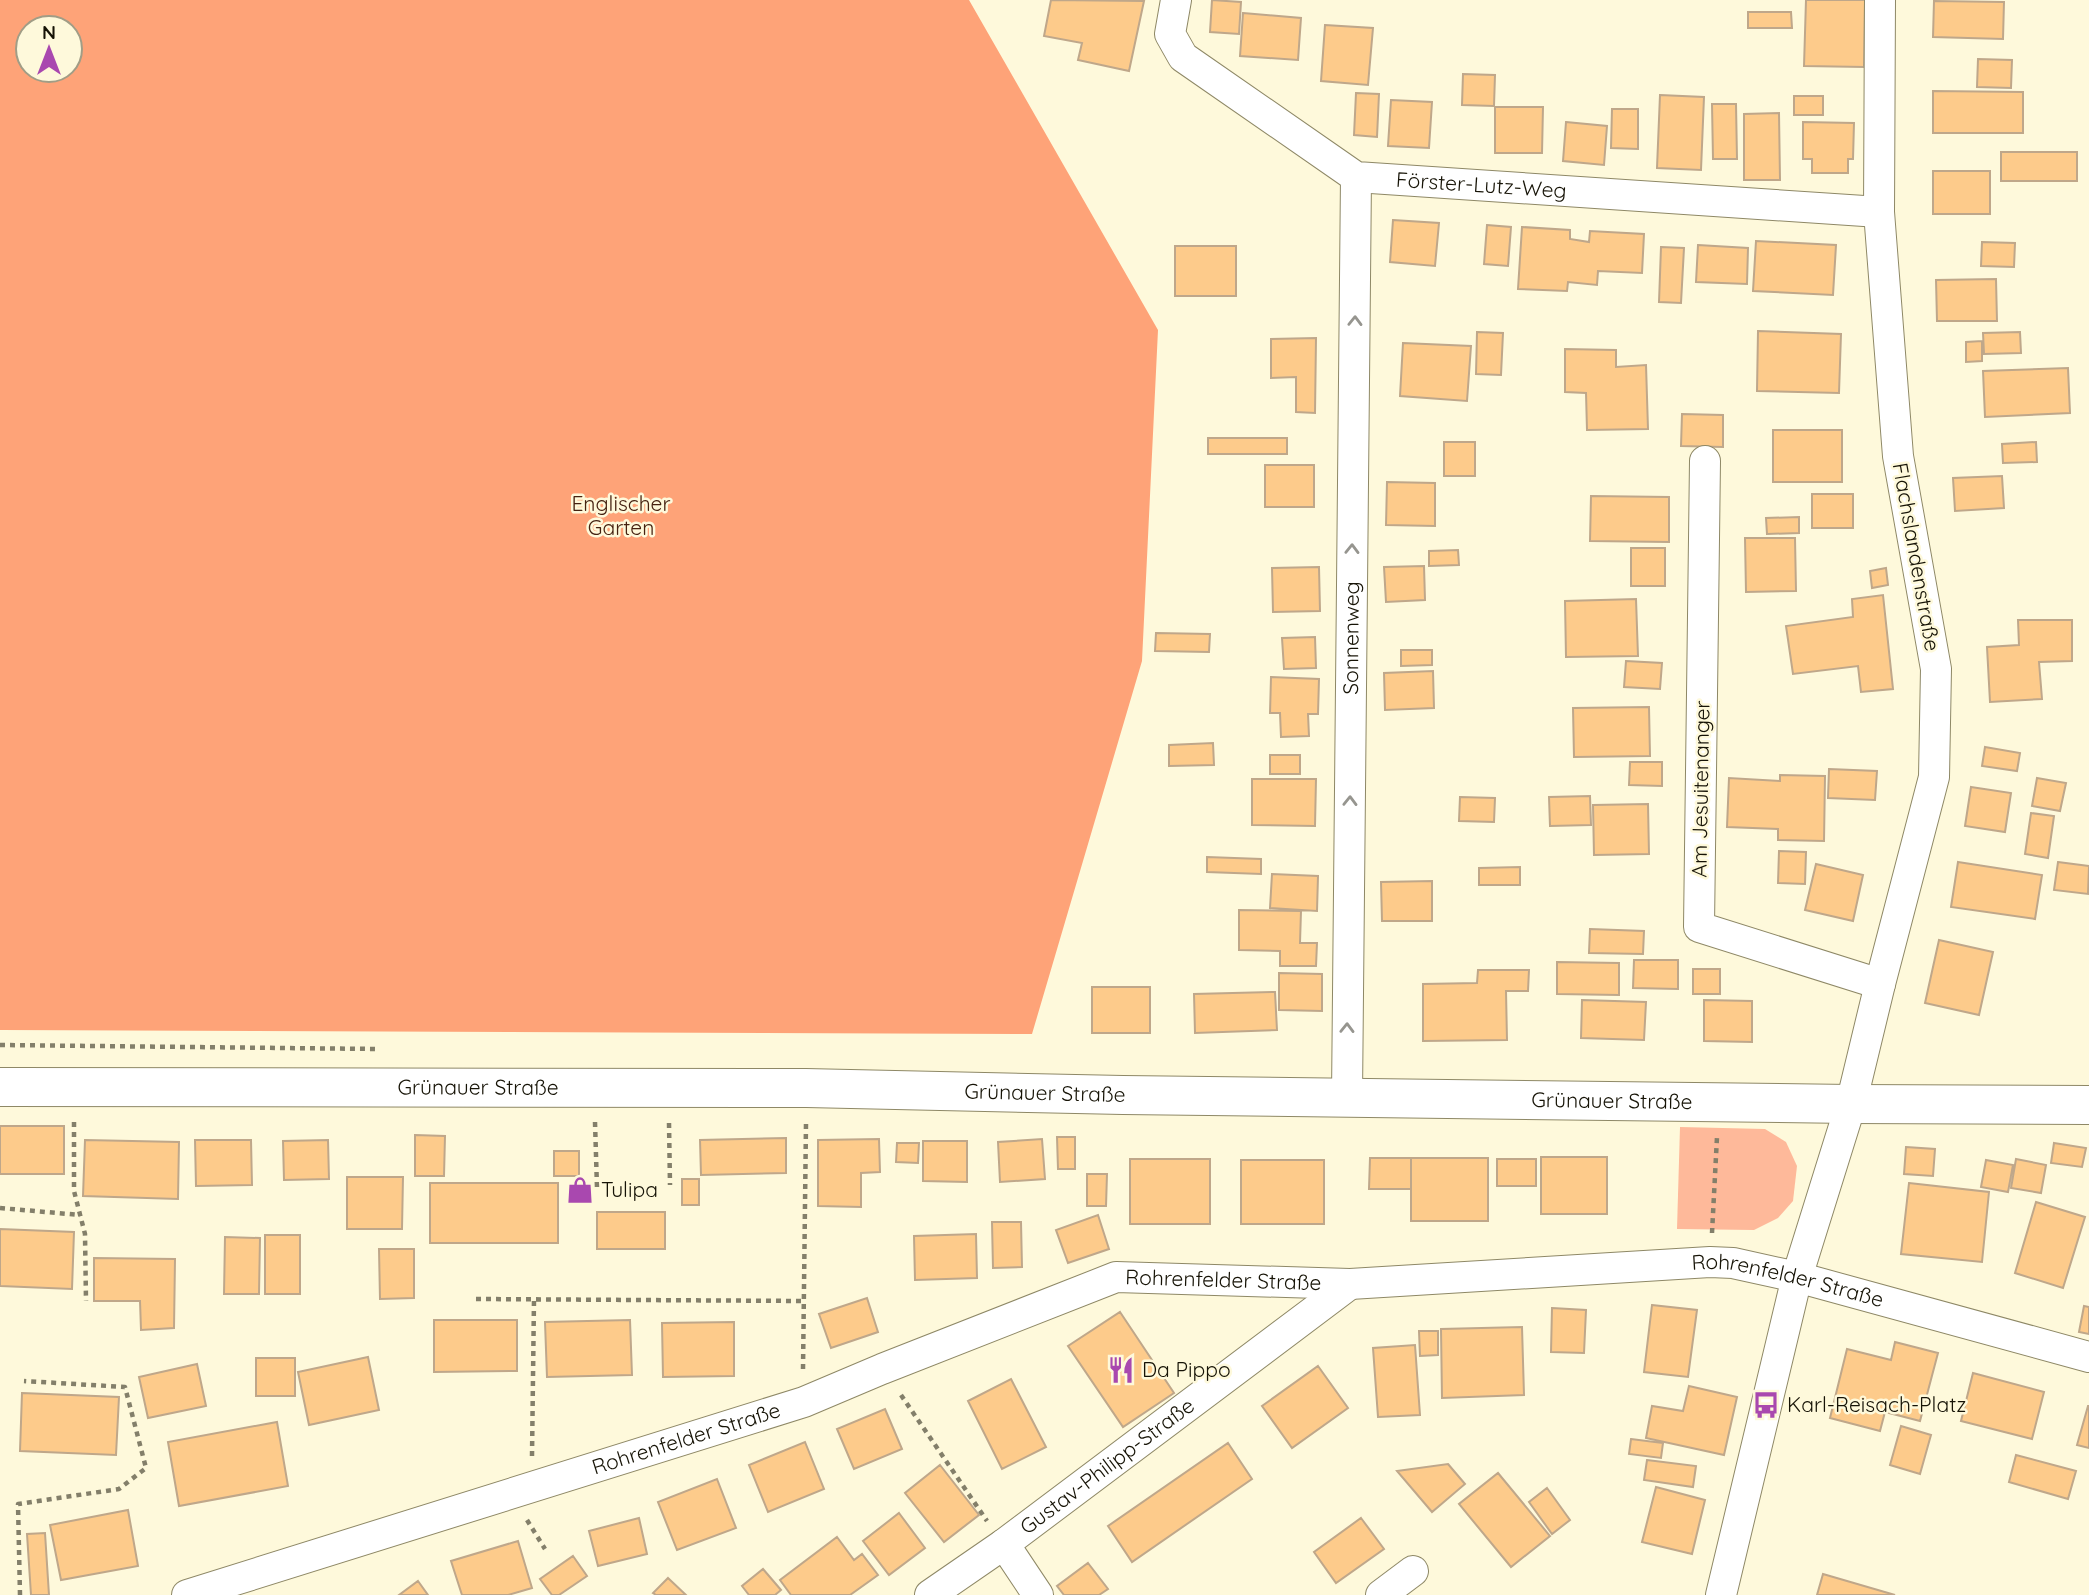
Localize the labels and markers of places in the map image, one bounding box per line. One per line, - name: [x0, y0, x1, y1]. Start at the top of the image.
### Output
- shop icon: Tulipa: [565, 1175, 595, 1205]
- place label: Tulipa: [601, 1176, 658, 1202]
- restaurant icon: Da Pippo: [1106, 1355, 1136, 1385]
- place label: Da Pippo: [1142, 1356, 1231, 1382]
- bus stop icon: Karl-Reisach-Platz: [1751, 1390, 1781, 1420]
- place label: Karl-Reisach-Platz: [1787, 1391, 1966, 1417]

